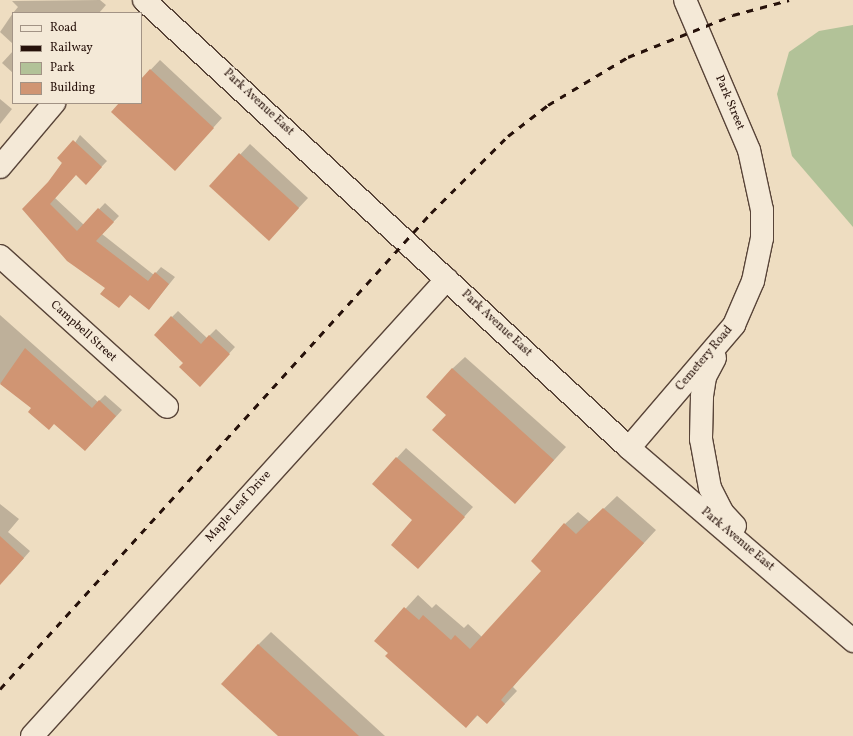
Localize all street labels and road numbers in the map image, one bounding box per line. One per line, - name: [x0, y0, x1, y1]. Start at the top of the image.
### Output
- street label: Park Avenue East: [220, 67, 296, 139]
- street label: Park Street: [711, 73, 747, 133]
- street label: Park Avenue East: [458, 288, 534, 360]
- street label: Campbell Street: [47, 298, 119, 366]
- street label: Cemetery Road: [674, 323, 736, 395]
- street label: Maple Leaf Drive: [204, 469, 274, 545]
- street label: Park Avenue East: [697, 505, 777, 575]

